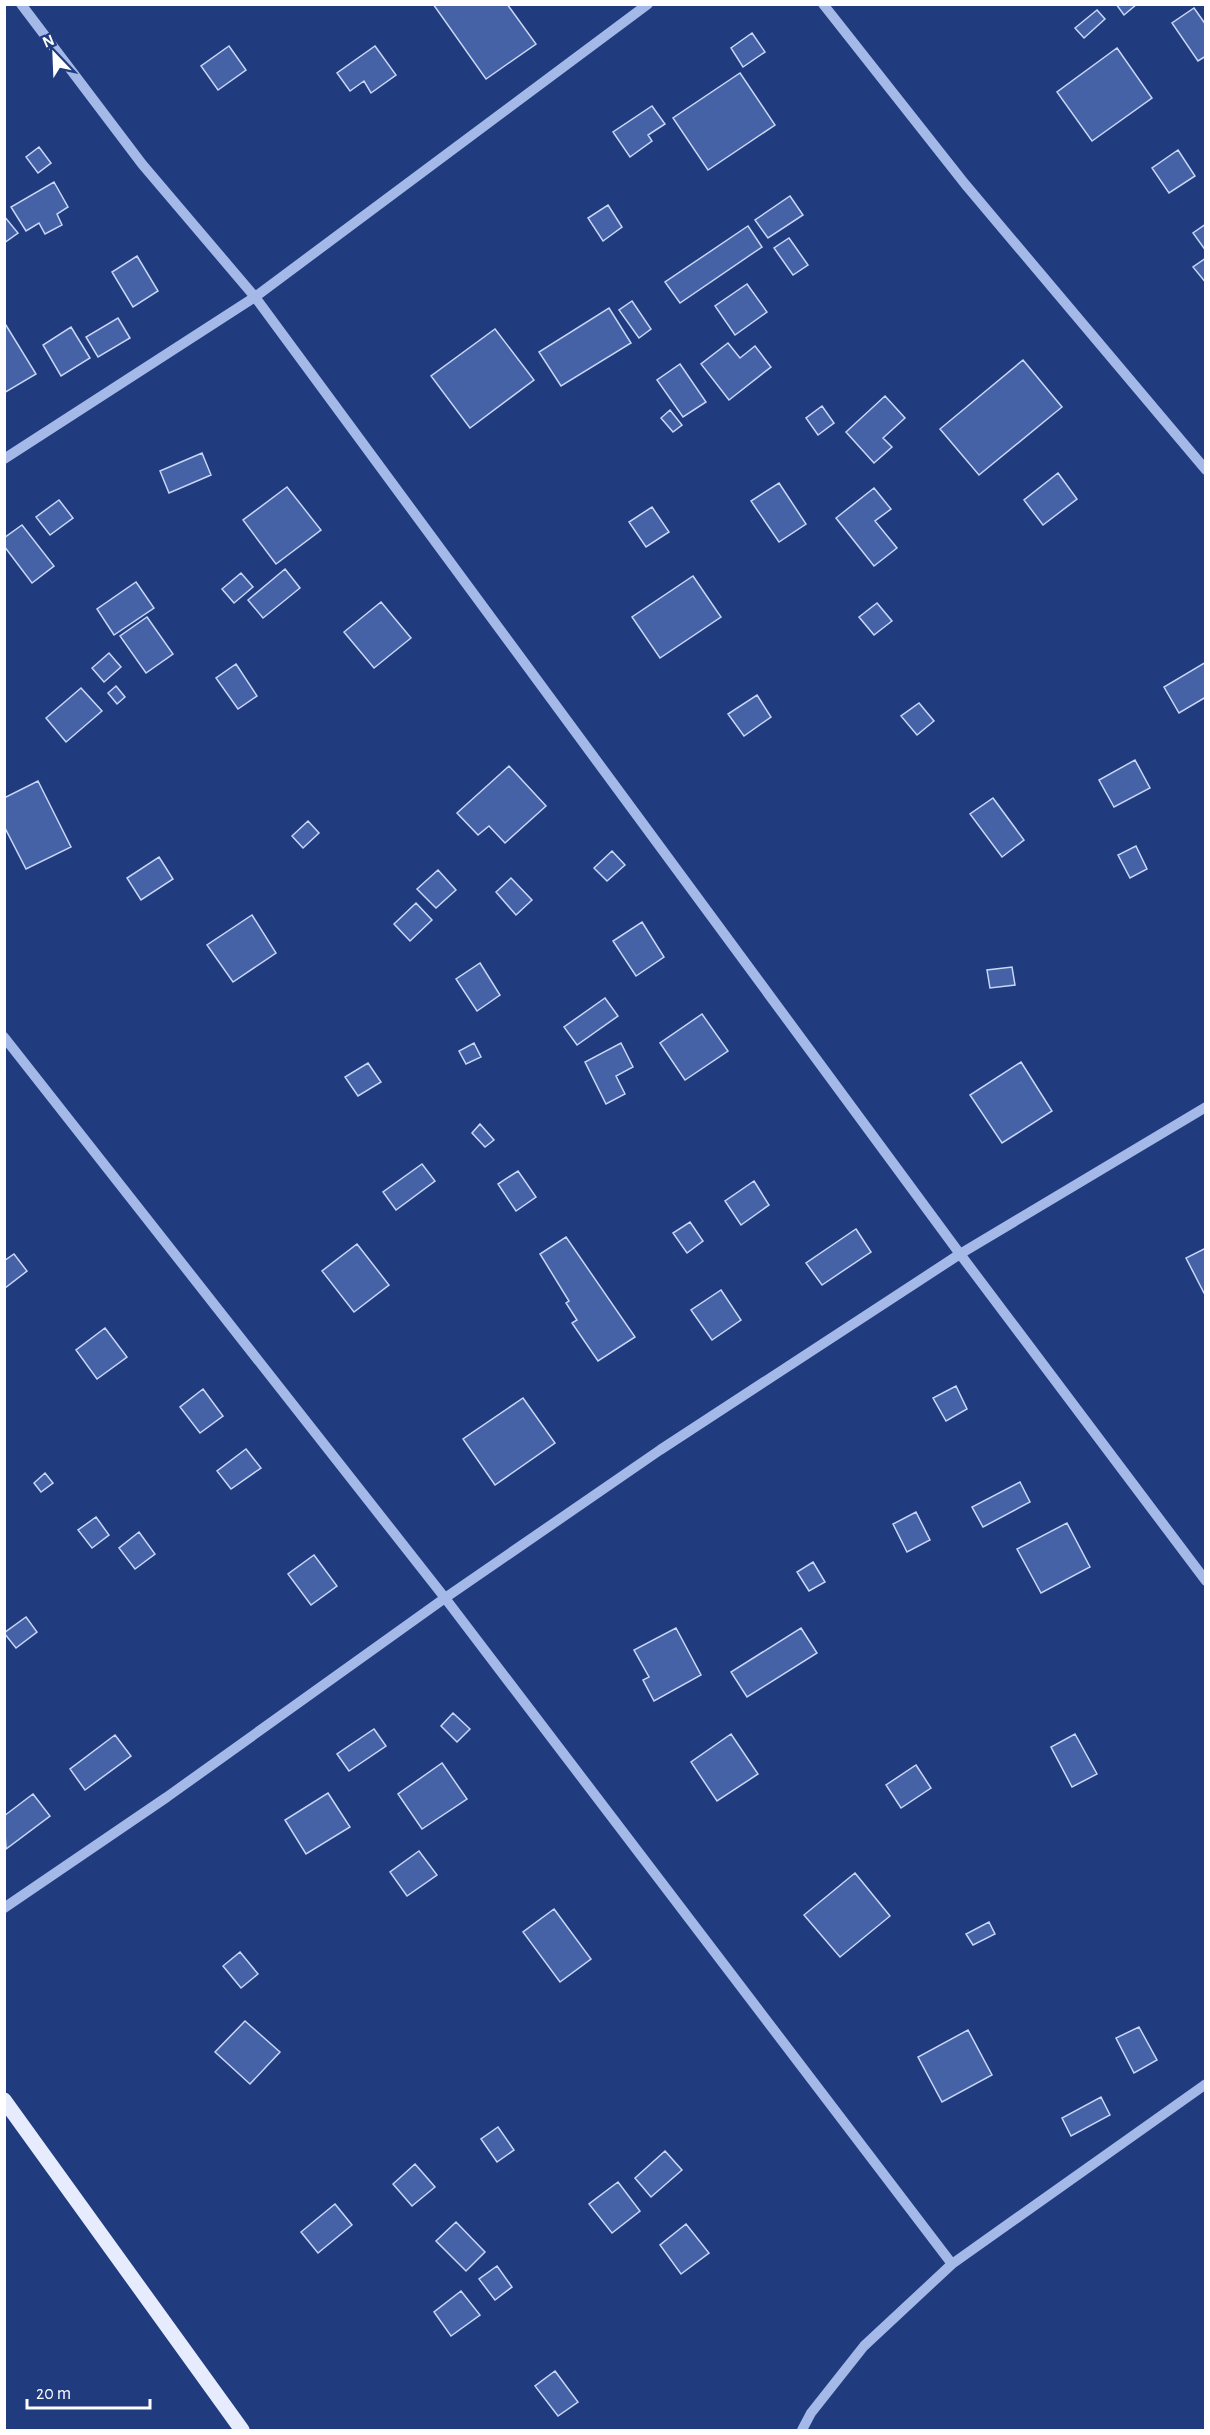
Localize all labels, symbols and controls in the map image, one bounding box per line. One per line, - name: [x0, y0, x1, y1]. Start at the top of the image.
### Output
- north arrow: [24, 24, 84, 84]
- text: N: [40, 32, 57, 51]
- scale bar: [27, 2372, 150, 2410]
- text: 20 m: [36, 2385, 71, 2403]

